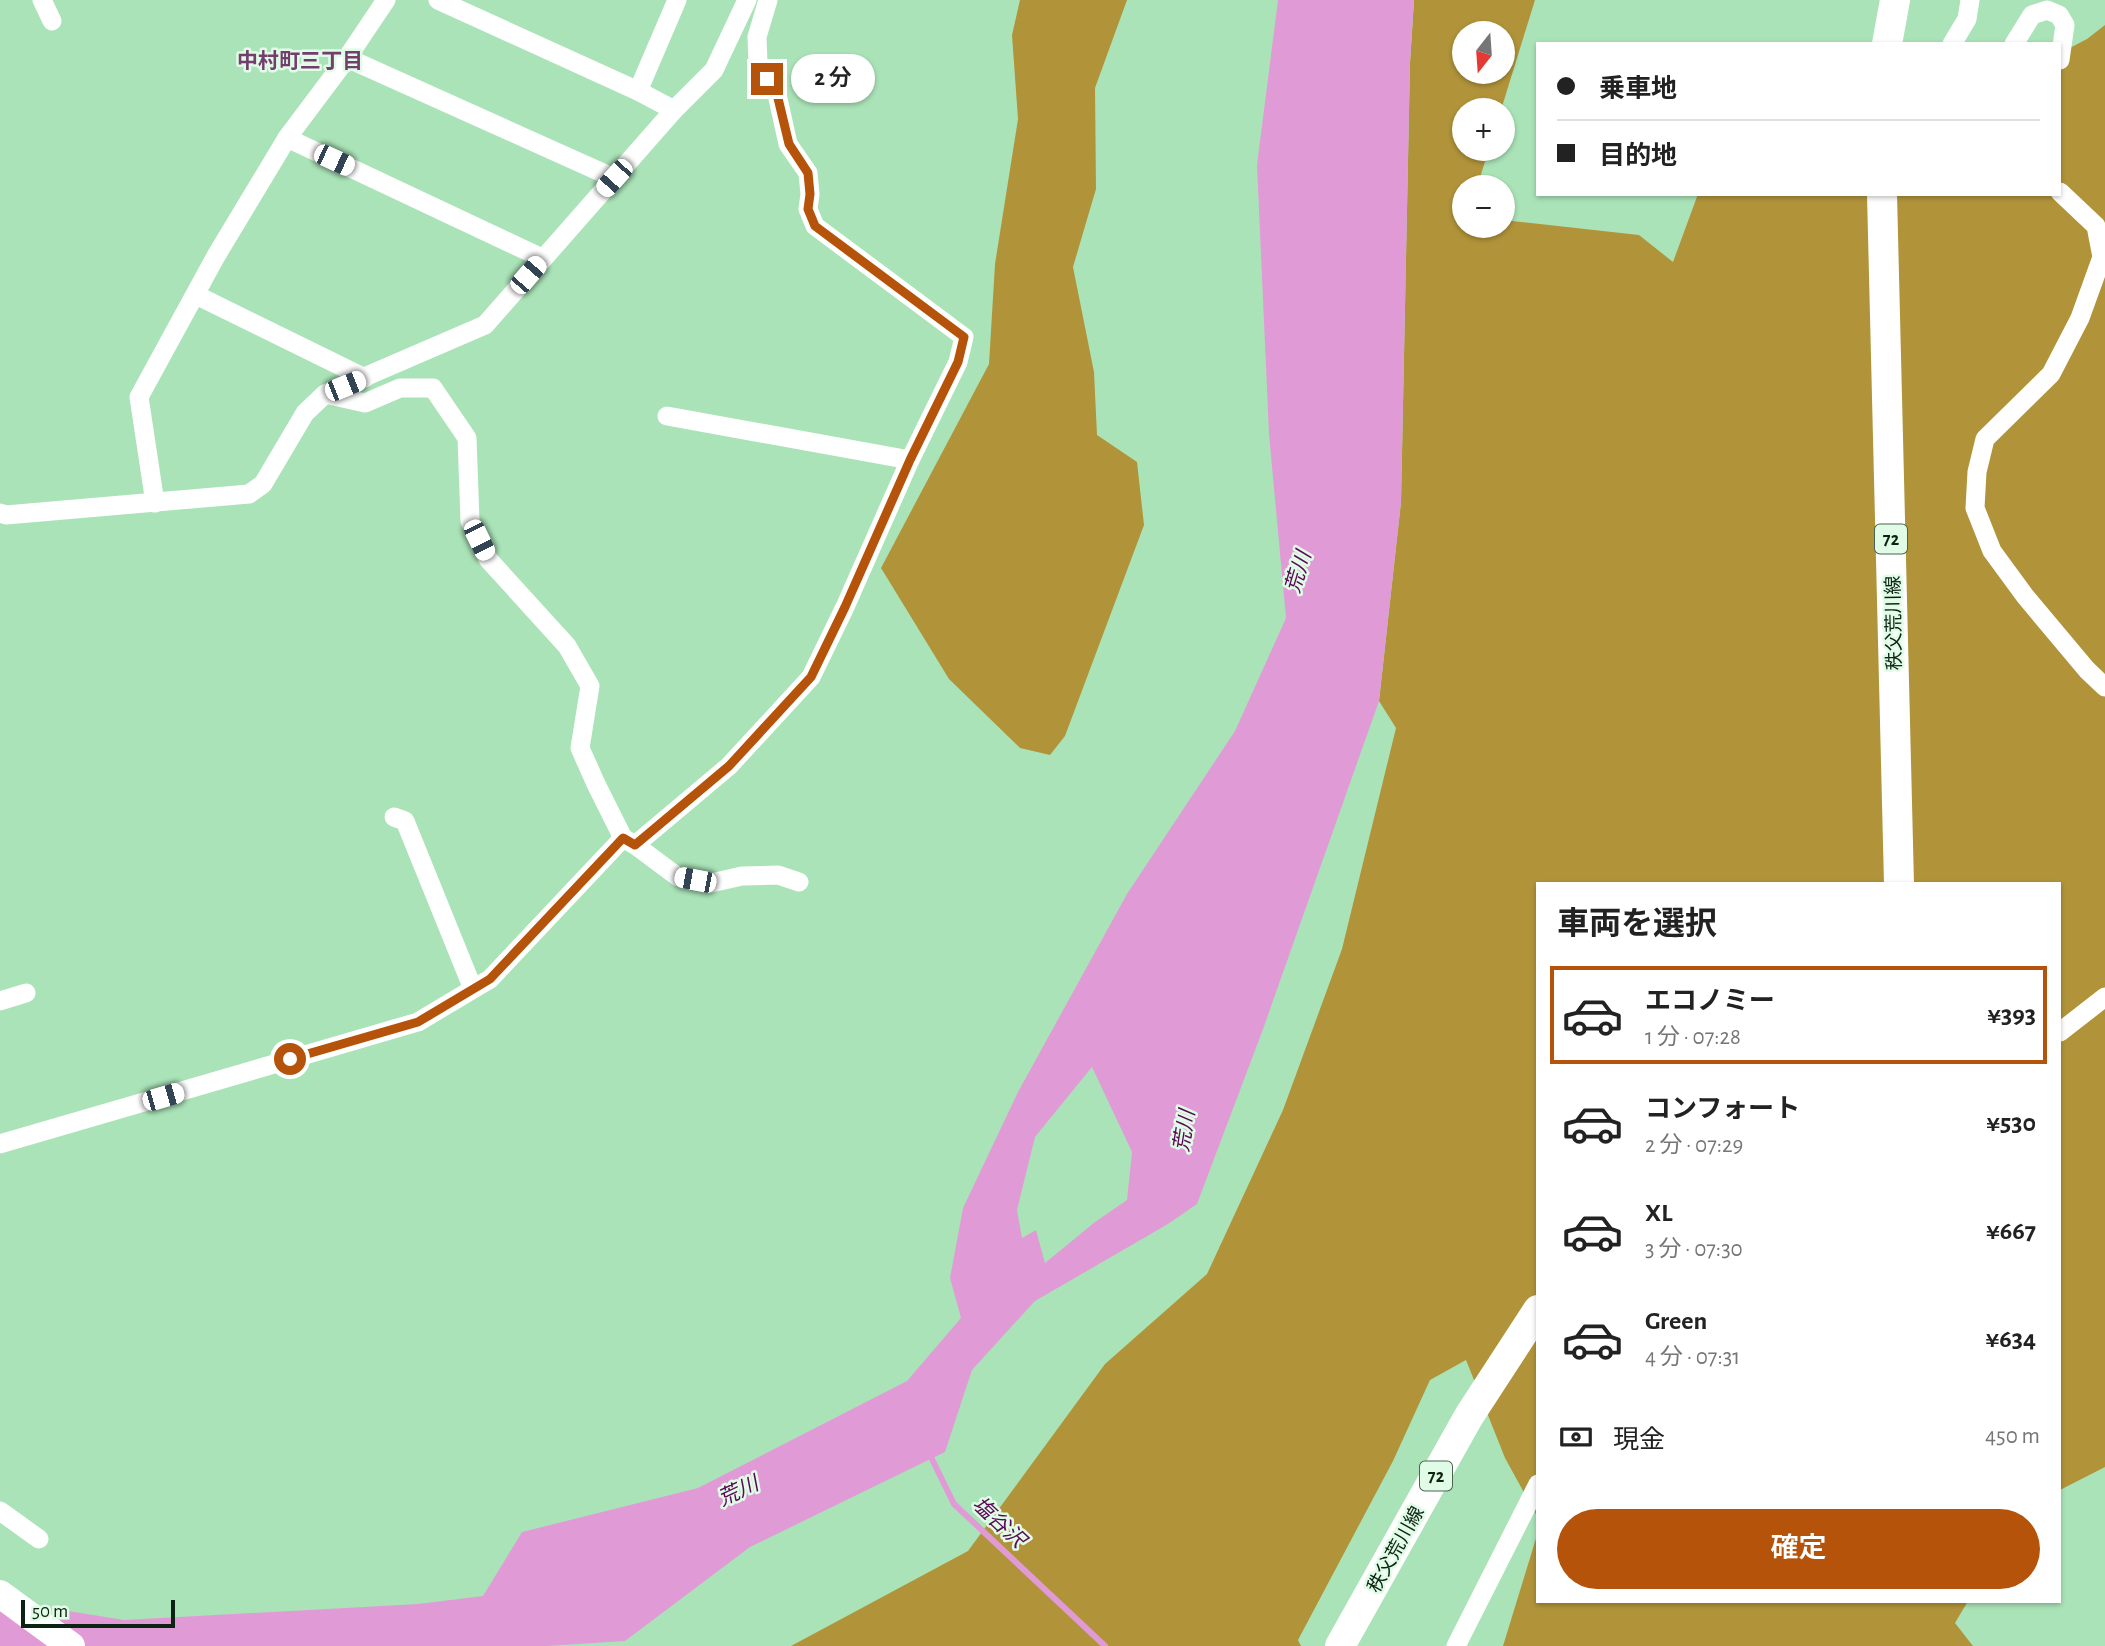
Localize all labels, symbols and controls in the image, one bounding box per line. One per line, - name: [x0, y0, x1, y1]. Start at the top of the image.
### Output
- north arrow: [1452, 21, 1516, 84]
- map controls: [1452, 21, 1515, 238]
- district label: 中村町三丁目: [237, 49, 363, 72]
- callout: 2 分: [792, 55, 876, 104]
- route end: [751, 63, 783, 95]
- text: 2 分: [814, 67, 852, 90]
- text: 乗車地: [1599, 76, 1677, 102]
- button: +: [1452, 98, 1515, 161]
- car: [311, 142, 358, 178]
- text: 目的地: [1599, 143, 1677, 169]
- car: [593, 155, 636, 201]
- button: −: [1452, 175, 1515, 238]
- car: [507, 252, 550, 298]
- car: [322, 368, 369, 404]
- car: [461, 517, 498, 563]
- road number: 72: [1875, 524, 1907, 554]
- water label: 荒川: [1281, 547, 1315, 595]
- street label: 秩父荒川線: [1883, 575, 1905, 671]
- car: [673, 866, 718, 894]
- text: 車両を選択: [1557, 908, 1717, 940]
- icon: car: [1561, 984, 1624, 1047]
- text: エコノミー: [1645, 988, 1775, 1014]
- text: ¥393: [1987, 1002, 2036, 1028]
- text: 1 分 · 07:28: [1645, 1026, 1741, 1049]
- route start: [274, 1043, 306, 1075]
- car: [140, 1081, 187, 1113]
- icon: car: [1561, 1092, 1624, 1155]
- text: コンフォート: [1645, 1096, 1800, 1122]
- water label: 荒川: [1170, 1107, 1198, 1153]
- text: ¥530: [1986, 1110, 2036, 1136]
- text: 2 分 · 07:29: [1645, 1134, 1743, 1157]
- icon: car: [1561, 1200, 1624, 1263]
- text: XL: [1645, 1200, 1672, 1226]
- text: ¥667: [1986, 1218, 2036, 1244]
- text: 3 分 · 07:30: [1645, 1238, 1743, 1261]
- icon: car: [1561, 1308, 1624, 1371]
- text: Green: [1645, 1308, 1707, 1334]
- text: ¥634: [1985, 1326, 2036, 1352]
- text: 4 分 · 07:31: [1645, 1346, 1740, 1369]
- icon: cash: [1557, 1418, 1595, 1456]
- text: 450 m: [1985, 1425, 2040, 1448]
- text: 現金: [1613, 1427, 1665, 1453]
- road number: 72: [1420, 1462, 1452, 1490]
- water label: 荒川: [714, 1471, 763, 1510]
- water label: 塩谷沢: [968, 1492, 1032, 1554]
- street label: 秩父荒川線: [1364, 1503, 1428, 1596]
- button: 確定: [1557, 1509, 2040, 1589]
- scale bar: [21, 1597, 175, 1629]
- text: 50 m: [32, 1602, 68, 1621]

